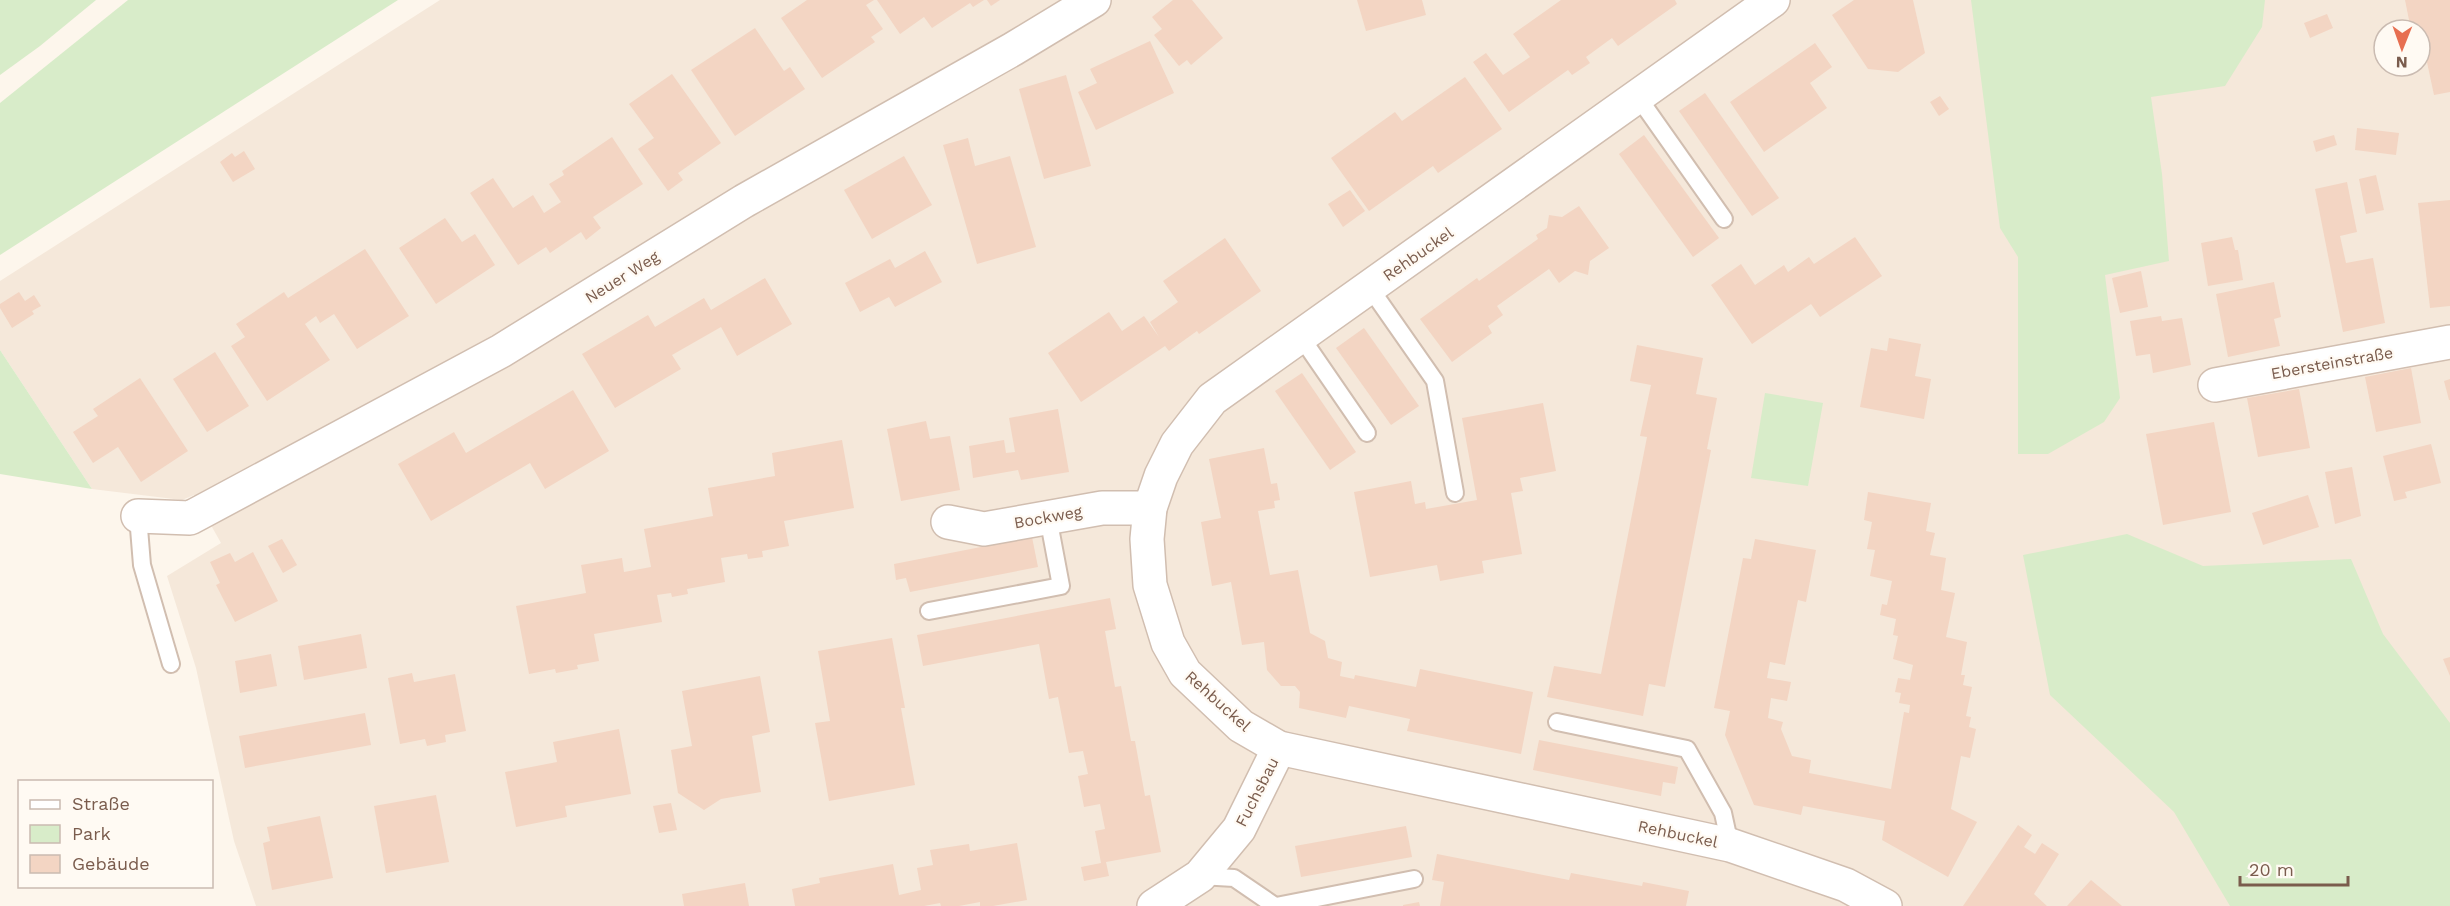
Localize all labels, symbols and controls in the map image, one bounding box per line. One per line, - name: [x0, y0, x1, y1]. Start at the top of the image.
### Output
- north arrow: [2372, 18, 2432, 78]
- text: N: [2396, 53, 2408, 72]
- street label: Rehbuckel: [1379, 223, 1457, 285]
- street label: Neuer Weg: [581, 246, 663, 307]
- street label: Ebersteinstraße: [2269, 343, 2395, 383]
- street label: Bockweg: [1012, 502, 1084, 532]
- street label: Rehbuckel: [1181, 667, 1255, 735]
- street label: Fuchsbau: [1231, 754, 1283, 830]
- legend: [18, 780, 213, 888]
- text: Straße: [72, 793, 130, 814]
- street label: Rehbuckel: [1636, 816, 1720, 852]
- text: Park: [72, 823, 111, 844]
- scale bar: [2240, 849, 2348, 887]
- text: Gebäude: [72, 853, 150, 874]
- text: 20 m: [2249, 859, 2294, 880]

